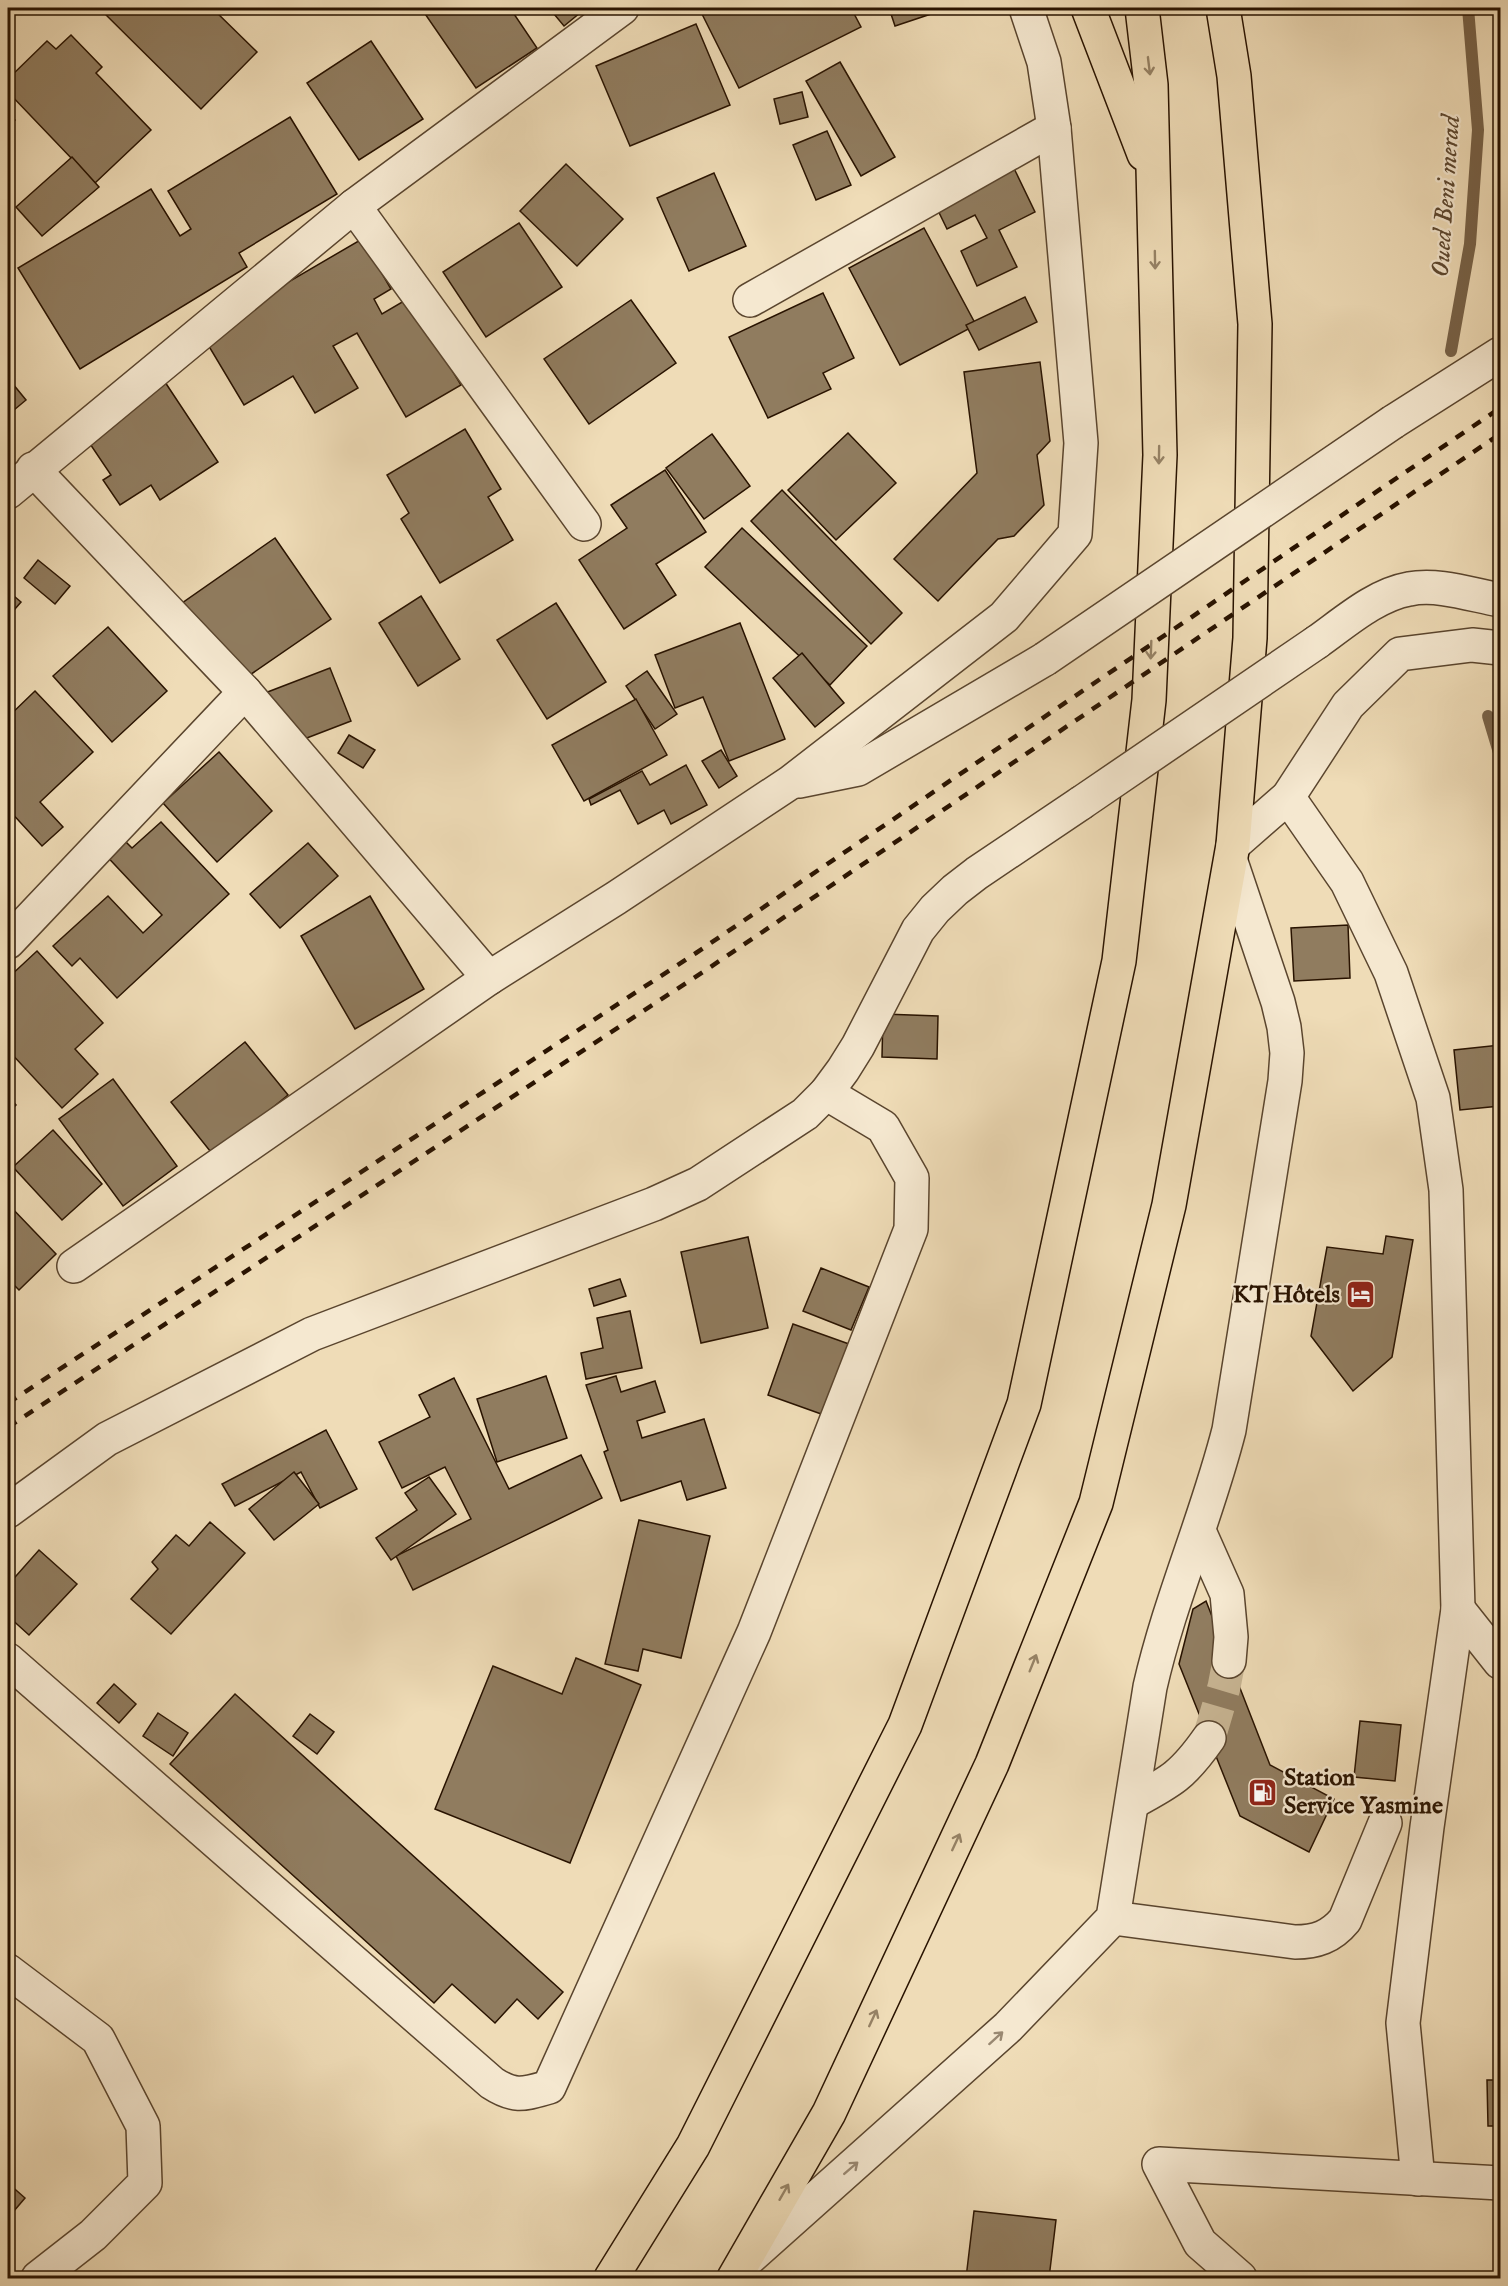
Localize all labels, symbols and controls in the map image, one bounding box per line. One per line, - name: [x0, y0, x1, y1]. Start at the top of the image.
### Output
- one-way arrow: [1143, 55, 1154, 75]
- water label: Oued Beni merad: [1424, 112, 1468, 278]
- one-way arrow: [1150, 250, 1161, 270]
- one-way arrow: [1154, 445, 1165, 465]
- one-way arrow: [1146, 640, 1157, 660]
- hotel icon: KT Hôtels: [1345, 1279, 1377, 1311]
- place label: KT Hôtels: [1233, 1280, 1341, 1311]
- one-way arrow: [1028, 1654, 1039, 1672]
- place label: Station Service Yasmine: [1284, 1763, 1443, 1822]
- fuel station icon: Station Service Yasmine: [1247, 1776, 1279, 1808]
- one-way arrow: [951, 1833, 962, 1851]
- one-way arrow: [868, 2010, 880, 2028]
- one-way arrow: [988, 2031, 1003, 2045]
- one-way arrow: [843, 2161, 858, 2175]
- one-way arrow: [779, 2183, 790, 2201]

